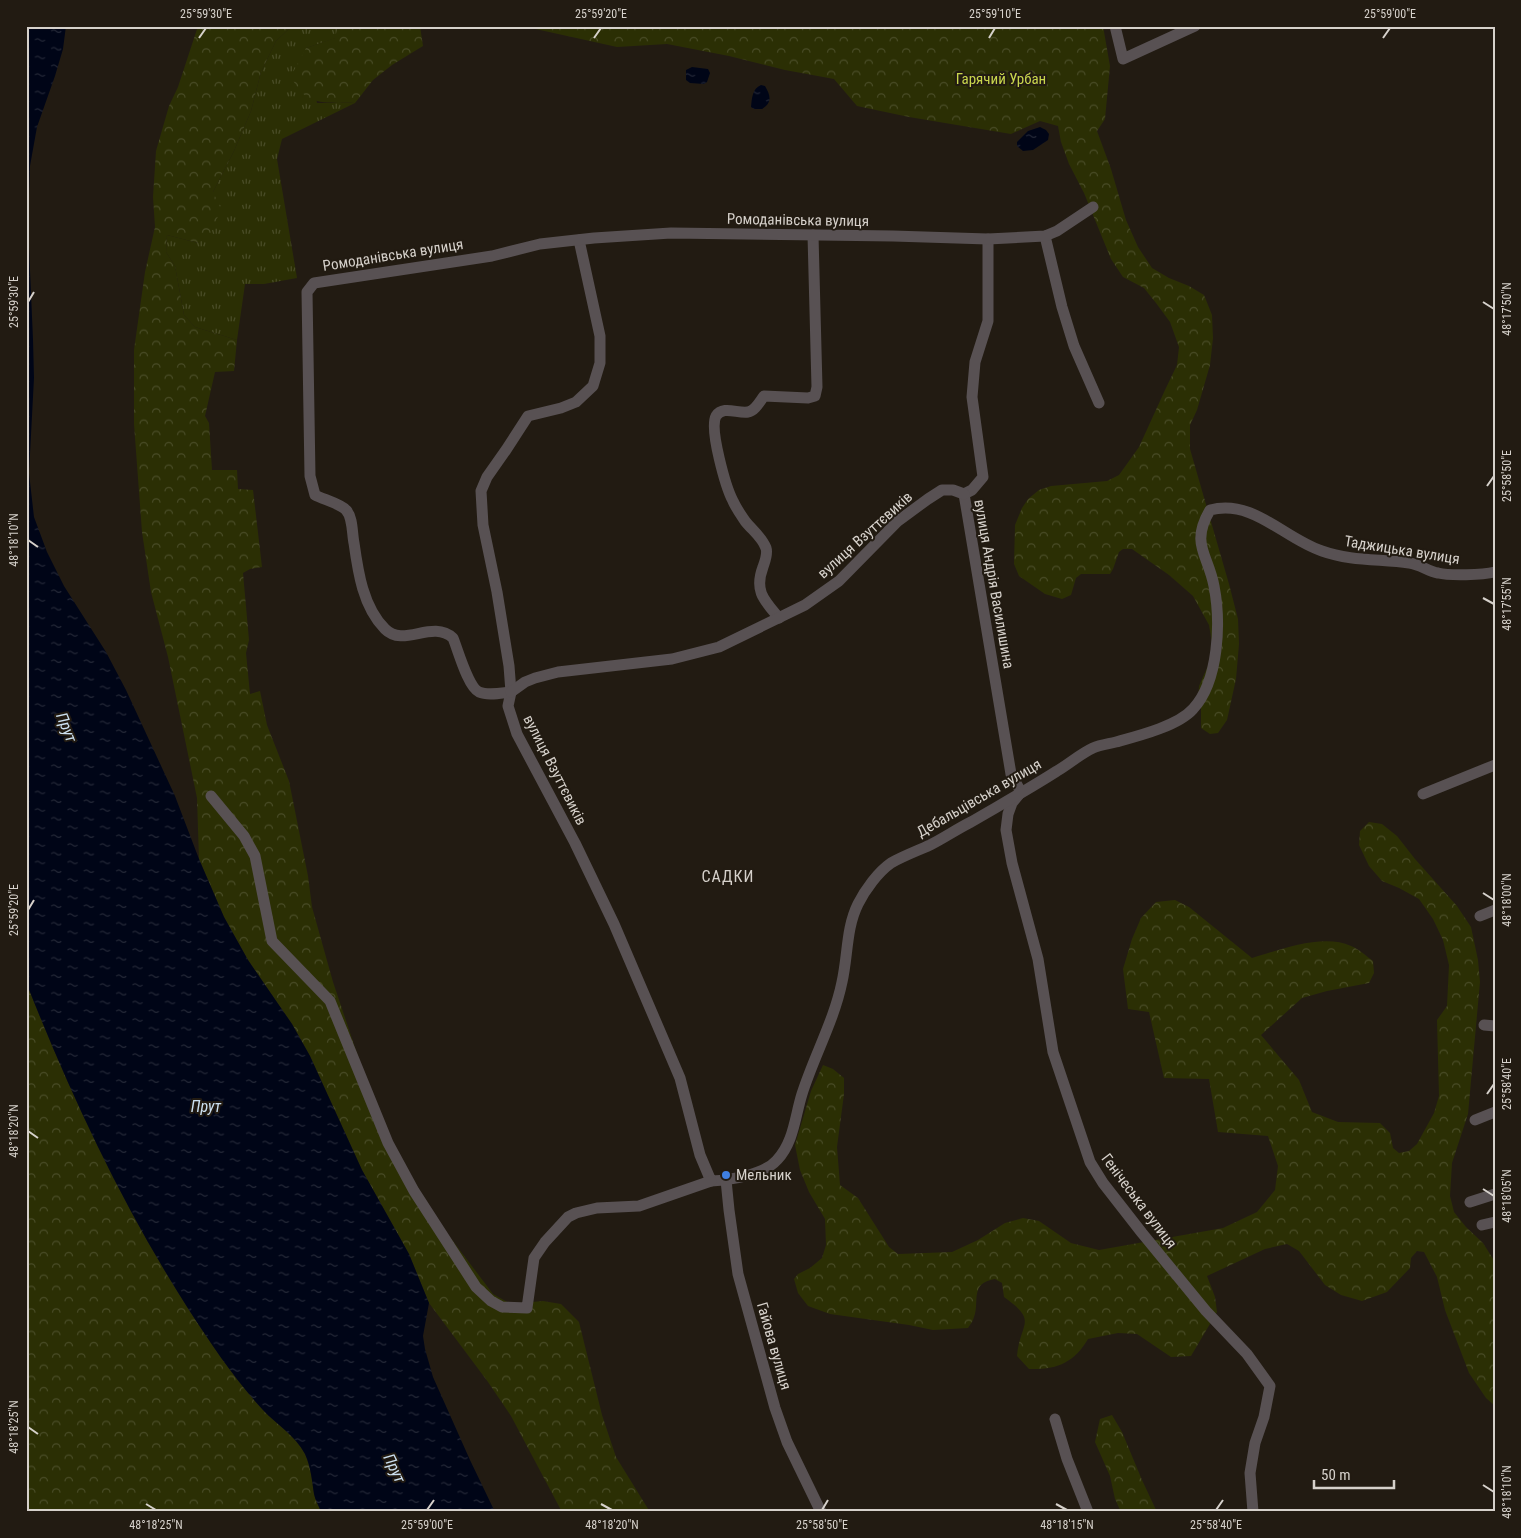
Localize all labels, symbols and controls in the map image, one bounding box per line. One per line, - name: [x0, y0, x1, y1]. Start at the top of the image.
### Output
- text: 25°59'30"E: [180, 7, 232, 21]
- text: 25°59'20"E: [575, 7, 627, 21]
- text: 25°59'10"E: [969, 7, 1021, 21]
- text: 25°59'00"E: [1364, 7, 1416, 21]
- park label: Гарячий Урбан: [956, 70, 1046, 88]
- street label: Ромоданівська вулиця: [727, 210, 869, 230]
- street label: Ромоданівська вулиця: [321, 235, 465, 275]
- text: 25°59'30"E: [7, 276, 21, 328]
- text: 48°17'50"N: [1500, 282, 1514, 336]
- text: 25°58'50"E: [1500, 450, 1514, 502]
- street label: вулиця Взуттєвиків: [814, 488, 916, 582]
- street label: вулиця Андрія Василишина: [970, 498, 1018, 670]
- text: 48°18'10"N: [7, 513, 21, 567]
- street label: Таджицька вулиця: [1343, 532, 1461, 568]
- text: 48°17'55"N: [1500, 577, 1514, 631]
- water label: Прут: [52, 710, 81, 745]
- street label: вулиця Взуттєвиків: [519, 712, 591, 828]
- street label: Дебальцівська вулиця: [913, 755, 1045, 841]
- district label: САДКИ: [702, 867, 754, 886]
- text: 48°18'00"N: [1500, 873, 1514, 927]
- text: 25°59'20"E: [7, 884, 21, 936]
- text: 25°58'40"E: [1500, 1058, 1514, 1110]
- water label: Прут: [191, 1097, 222, 1116]
- text: 48°18'20"N: [7, 1104, 21, 1158]
- street label: Генічеська вулиця: [1097, 1150, 1181, 1252]
- place label: Мельник: [736, 1166, 792, 1184]
- marker: Мельник: [720, 1169, 732, 1181]
- text: 48°18'05"N: [1500, 1169, 1514, 1223]
- street label: Гайова вулиця: [753, 1300, 795, 1392]
- text: 48°18'25"N: [7, 1400, 21, 1454]
- water label: Прут: [379, 1450, 410, 1486]
- scale bar: [1314, 1458, 1394, 1490]
- text: 48°18'10"N: [1500, 1465, 1514, 1519]
- text: 50 m: [1321, 1466, 1351, 1484]
- text: 48°18'25"N: [129, 1518, 183, 1532]
- text: 25°59'00"E: [401, 1518, 453, 1532]
- text: 48°18'20"N: [585, 1518, 639, 1532]
- text: 25°58'50"E: [796, 1518, 848, 1532]
- text: 48°18'15"N: [1040, 1518, 1094, 1532]
- text: 25°58'40"E: [1190, 1518, 1242, 1532]

